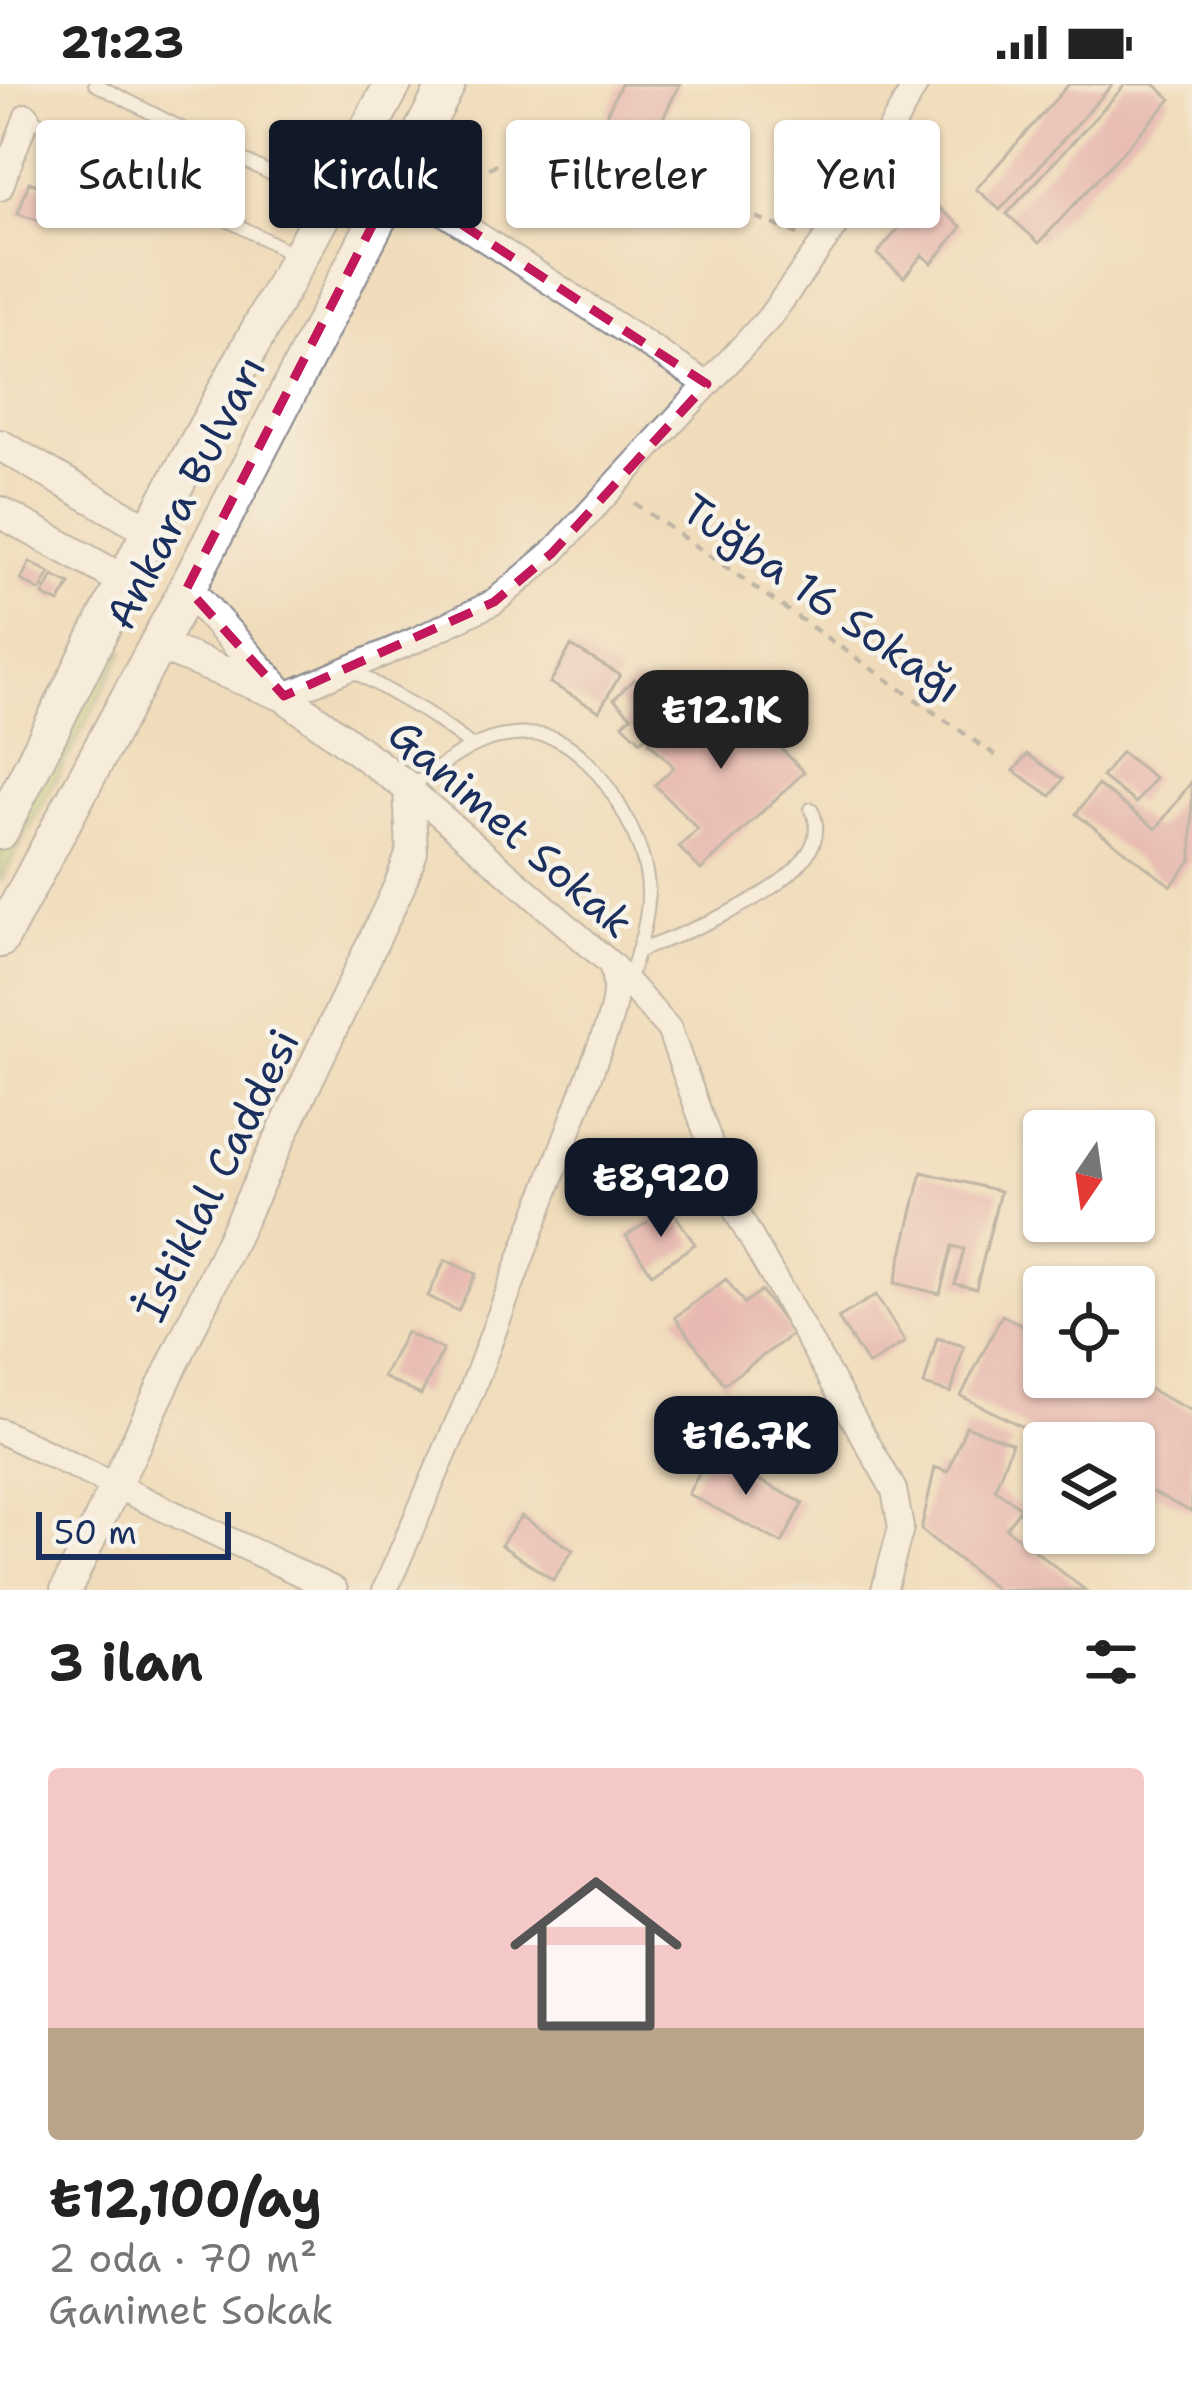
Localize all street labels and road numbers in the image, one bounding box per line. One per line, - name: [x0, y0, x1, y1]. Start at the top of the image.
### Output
- street label: Ankara Bulvarı: [92, 345, 278, 639]
- street label: Tuğba 16 Sokağı: [671, 481, 973, 715]
- street label: Ganimet Sokak: [377, 706, 645, 950]
- street label: İstiklal Caddesi: [122, 1020, 312, 1330]

